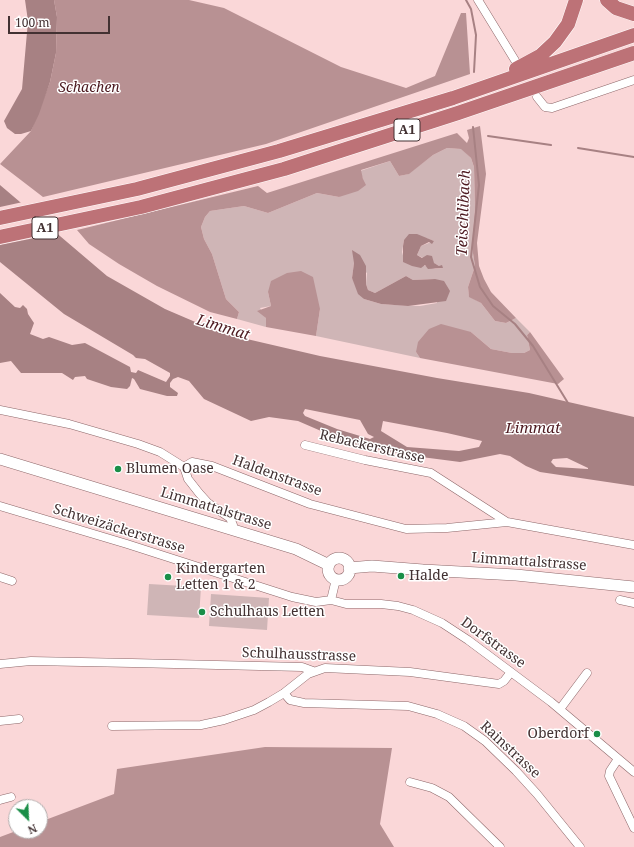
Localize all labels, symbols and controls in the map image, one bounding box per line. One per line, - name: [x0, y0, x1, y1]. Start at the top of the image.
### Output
- scale bar: [10, 8, 112, 34]
- text: 100 m: [15, 14, 50, 31]
- park label: Schachen: [58, 80, 120, 96]
- road number: A1: [394, 119, 420, 141]
- water label: Teischlibach: [453, 169, 475, 257]
- road number: A1: [32, 217, 58, 239]
- water label: Limmat: [194, 311, 252, 345]
- water label: Limmat: [506, 420, 560, 438]
- street label: Rebackerstrasse: [318, 427, 426, 467]
- street label: Haldenstrasse: [230, 452, 324, 500]
- place label: Blumen Oase: [126, 461, 214, 477]
- marker: Blumen Oase: [113, 464, 123, 474]
- street label: Limmattalstrasse: [158, 484, 274, 534]
- street label: Schweizäckerstrasse: [51, 501, 187, 557]
- street label: Limmattalstrasse: [471, 550, 587, 574]
- place label: Kindergarten Letten 1 & 2: [176, 561, 265, 594]
- place label: Halde: [409, 568, 448, 584]
- marker: Halde: [396, 571, 406, 581]
- marker: Kindergarten Letten 1 & 2: [163, 572, 173, 582]
- place label: Schulhaus Letten: [210, 604, 325, 620]
- marker: Schulhaus Letten: [197, 607, 207, 617]
- street label: Dorfstrasse: [457, 614, 529, 672]
- street label: Schulhausstrasse: [242, 645, 356, 665]
- street label: Rainstrasse: [476, 718, 544, 782]
- place label: Oberdorf: [527, 726, 589, 742]
- marker: Oberdorf: [592, 729, 602, 739]
- north arrow: [8, 799, 48, 839]
- text: N: [26, 821, 40, 838]

